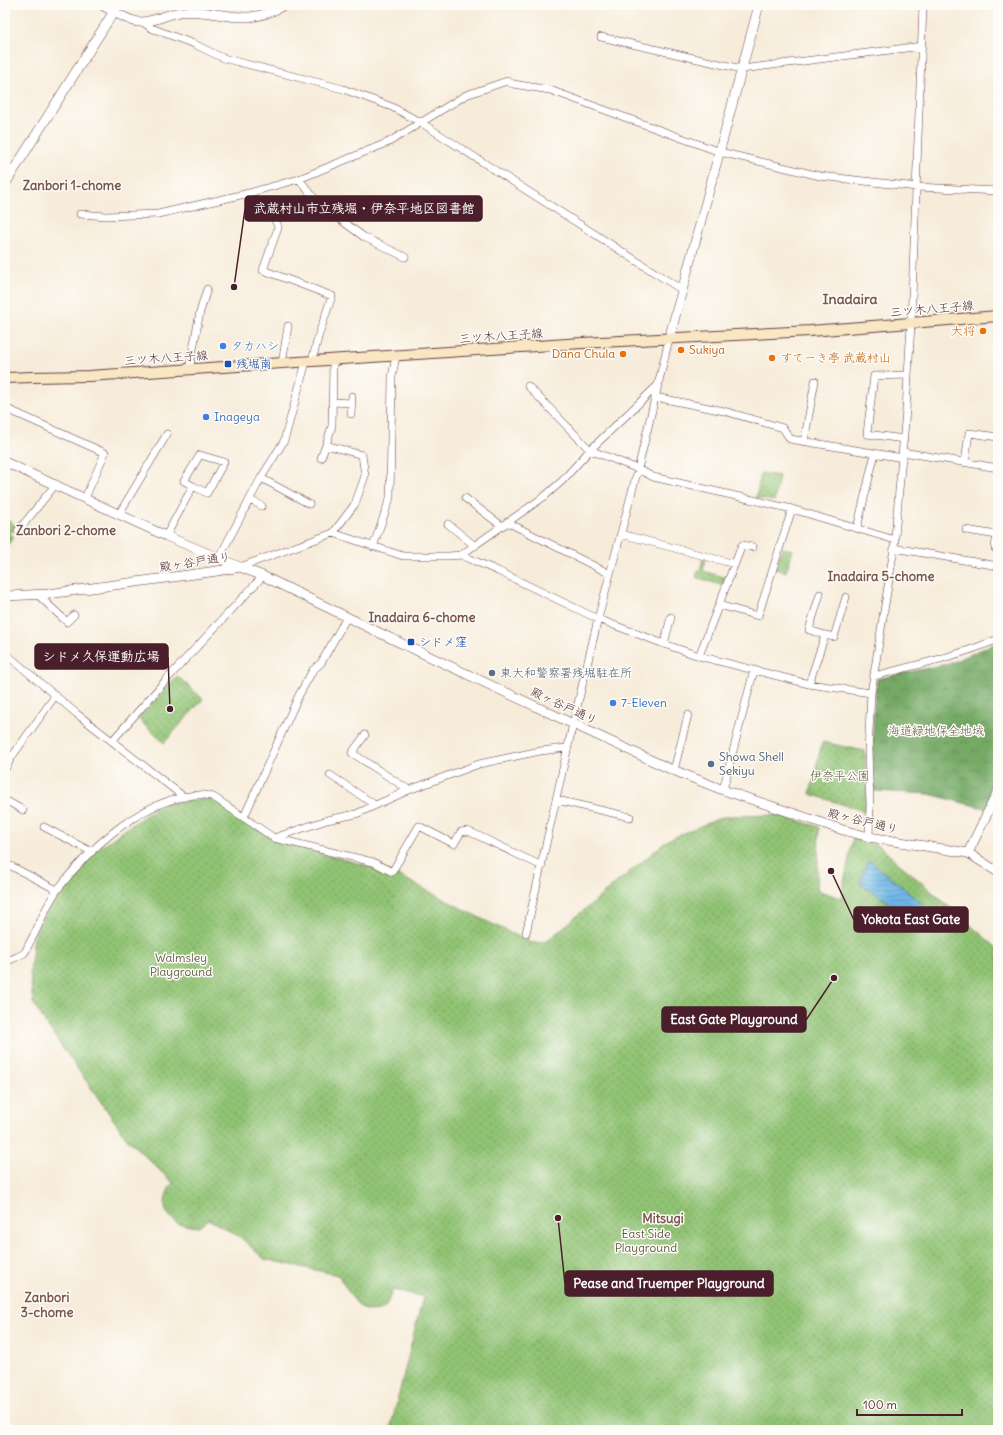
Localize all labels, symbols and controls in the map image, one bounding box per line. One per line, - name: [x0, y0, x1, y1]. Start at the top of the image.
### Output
- district label: Zanbori 1-chome: [23, 177, 121, 194]
- callout: 武蔵村山市立残堀・伊奈平地区図書館: [245, 196, 482, 221]
- text: 武蔵村山市立残堀・伊奈平地区図書館: [253, 200, 475, 217]
- district label: Inadaira: [823, 290, 877, 308]
- street label: 三ツ木八王子線: [889, 297, 974, 320]
- place label: 大将: [951, 323, 975, 338]
- street label: 三ツ木八王子線: [459, 325, 543, 346]
- marker: 大将: [978, 326, 988, 336]
- place label: タカハシ: [231, 338, 279, 353]
- marker: タカハシ: [218, 341, 228, 351]
- place label: Sukiya: [689, 342, 725, 357]
- marker: Sukiya: [676, 345, 686, 355]
- place label: Dana Chula: [552, 346, 615, 361]
- street label: 三ツ木八王子線: [124, 347, 208, 368]
- marker: Dana Chula: [618, 349, 628, 359]
- place label: すてーき亭 武蔵村山: [780, 350, 891, 365]
- marker: すてーき亭 武蔵村山: [767, 353, 777, 363]
- place label: 残堀南: [236, 356, 272, 371]
- marker: 残堀南: [223, 359, 233, 369]
- place label: Inageya: [214, 409, 260, 424]
- marker: Inageya: [201, 412, 211, 422]
- district label: Zanbori 2-chome: [16, 522, 116, 539]
- street label: 殿ヶ谷戸通り: [158, 548, 232, 575]
- district label: Inadaira 5-chome: [827, 568, 935, 585]
- district label: Inadaira 6-chome: [368, 609, 476, 626]
- place label: シドメ窪: [419, 634, 467, 649]
- marker: シドメ窪: [406, 637, 416, 647]
- callout: シドメ久保運動広場: [35, 644, 168, 669]
- text: シドメ久保運動広場: [42, 648, 160, 665]
- place label: 東大和警察署残堀駐在所: [500, 665, 632, 680]
- marker: 東大和警察署残堀駐在所: [487, 668, 497, 678]
- street label: 殿ヶ谷戸通り: [528, 684, 600, 728]
- place label: 7-Eleven: [621, 695, 667, 710]
- marker: 7-Eleven: [608, 698, 618, 708]
- park label: 海道緑地保全地域: [888, 723, 984, 738]
- place label: Showa Shell Sekiyu: [719, 749, 784, 778]
- marker: Showa Shell Sekiyu: [706, 759, 716, 769]
- park label: 伊奈平公園: [810, 768, 870, 783]
- street label: 殿ヶ谷戸通り: [826, 805, 900, 837]
- callout: Yokota East Gate: [854, 907, 968, 932]
- text: Yokota East Gate: [861, 911, 960, 928]
- park label: Walmsley Playground: [150, 950, 212, 979]
- callout: East Gate Playground: [662, 1007, 806, 1032]
- text: East Gate Playground: [670, 1011, 798, 1028]
- district label: Mitsugi: [642, 1210, 684, 1227]
- park label: East Side Playground: [615, 1226, 677, 1255]
- callout: Pease and Truemper Playground: [565, 1271, 773, 1296]
- text: Pease and Truemper Playground: [573, 1275, 765, 1292]
- district label: Zanbori 3-chome: [21, 1289, 73, 1321]
- scale bar: [857, 1391, 962, 1417]
- text: 100 m: [863, 1397, 897, 1412]

